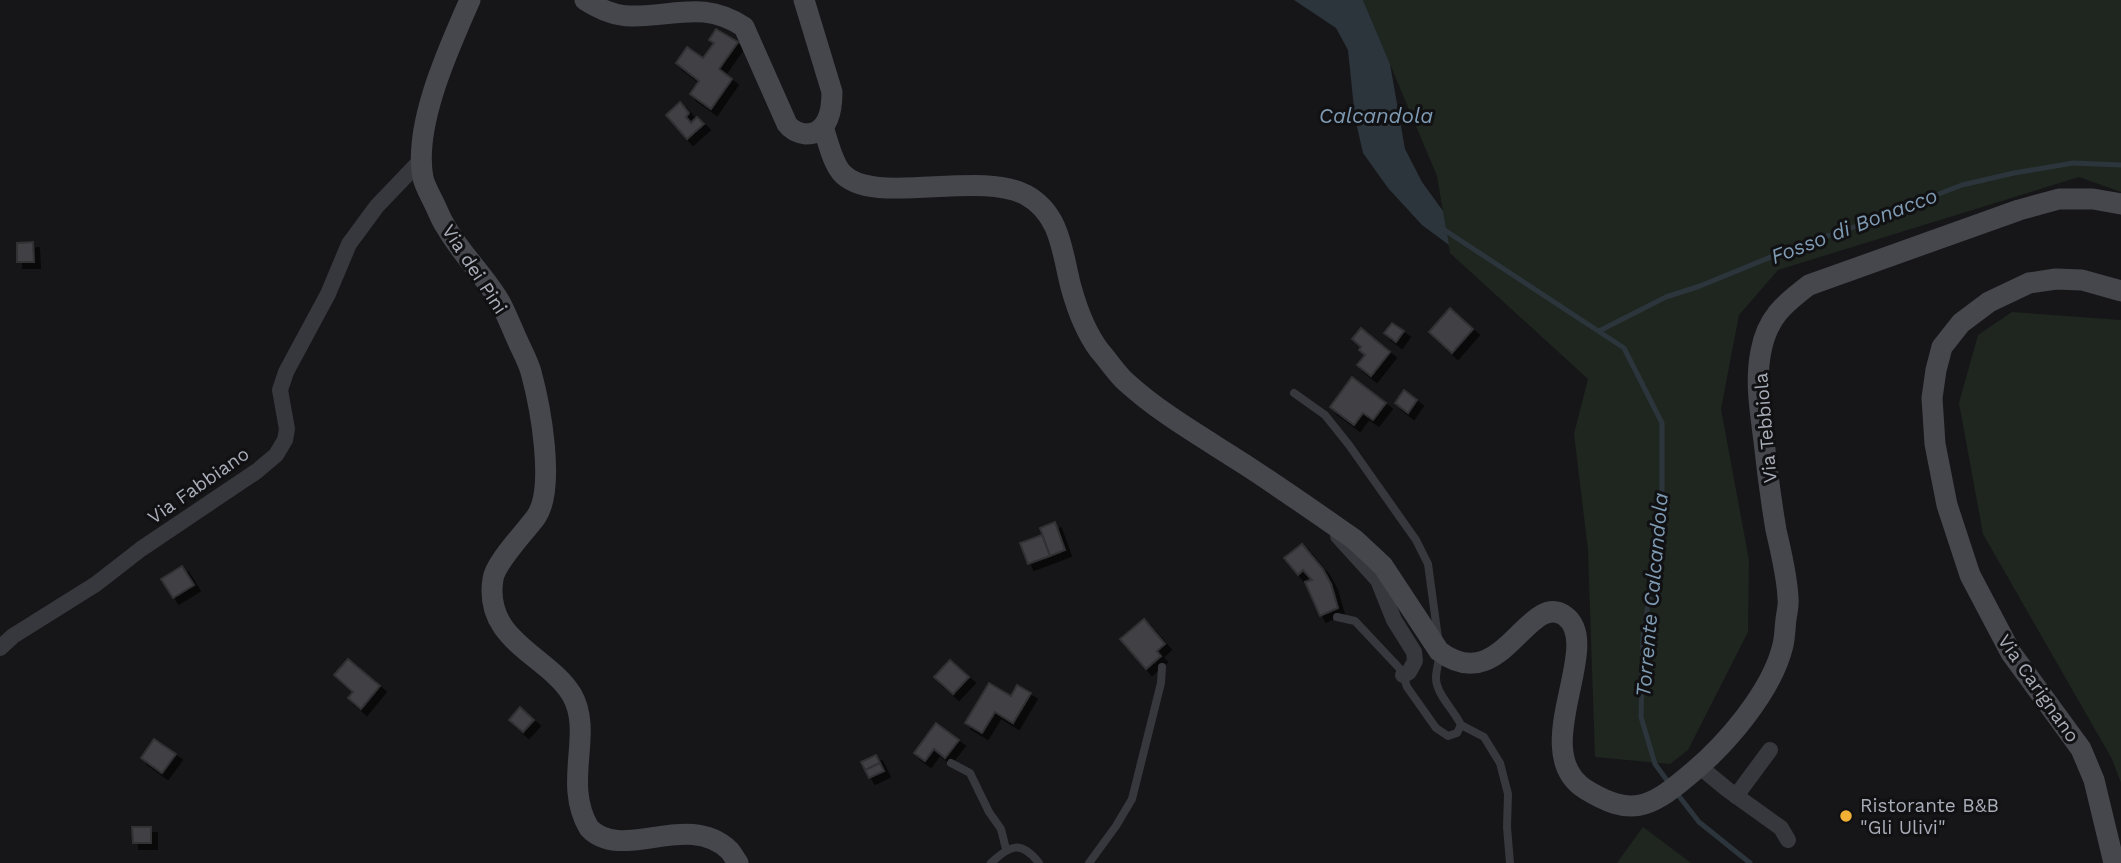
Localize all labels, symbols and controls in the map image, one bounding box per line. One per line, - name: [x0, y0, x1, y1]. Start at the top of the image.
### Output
- water label: Calcandola: [1319, 103, 1433, 128]
- water label: Fosso di Bonacco: [1767, 182, 1941, 269]
- street label: Via dei Pini: [437, 220, 512, 318]
- street label: Via Tebbiola: [1749, 372, 1782, 484]
- street label: Via Fabbiano: [143, 442, 253, 529]
- water label: Torrente Calcandola: [1630, 492, 1673, 698]
- street label: Via Carignano: [1993, 630, 2084, 747]
- place label: Ristorante B&B "Gli Ulivi": [1860, 794, 1999, 839]
- marker: Ristorante B&B "Gli Ulivi": [1838, 808, 1854, 824]

